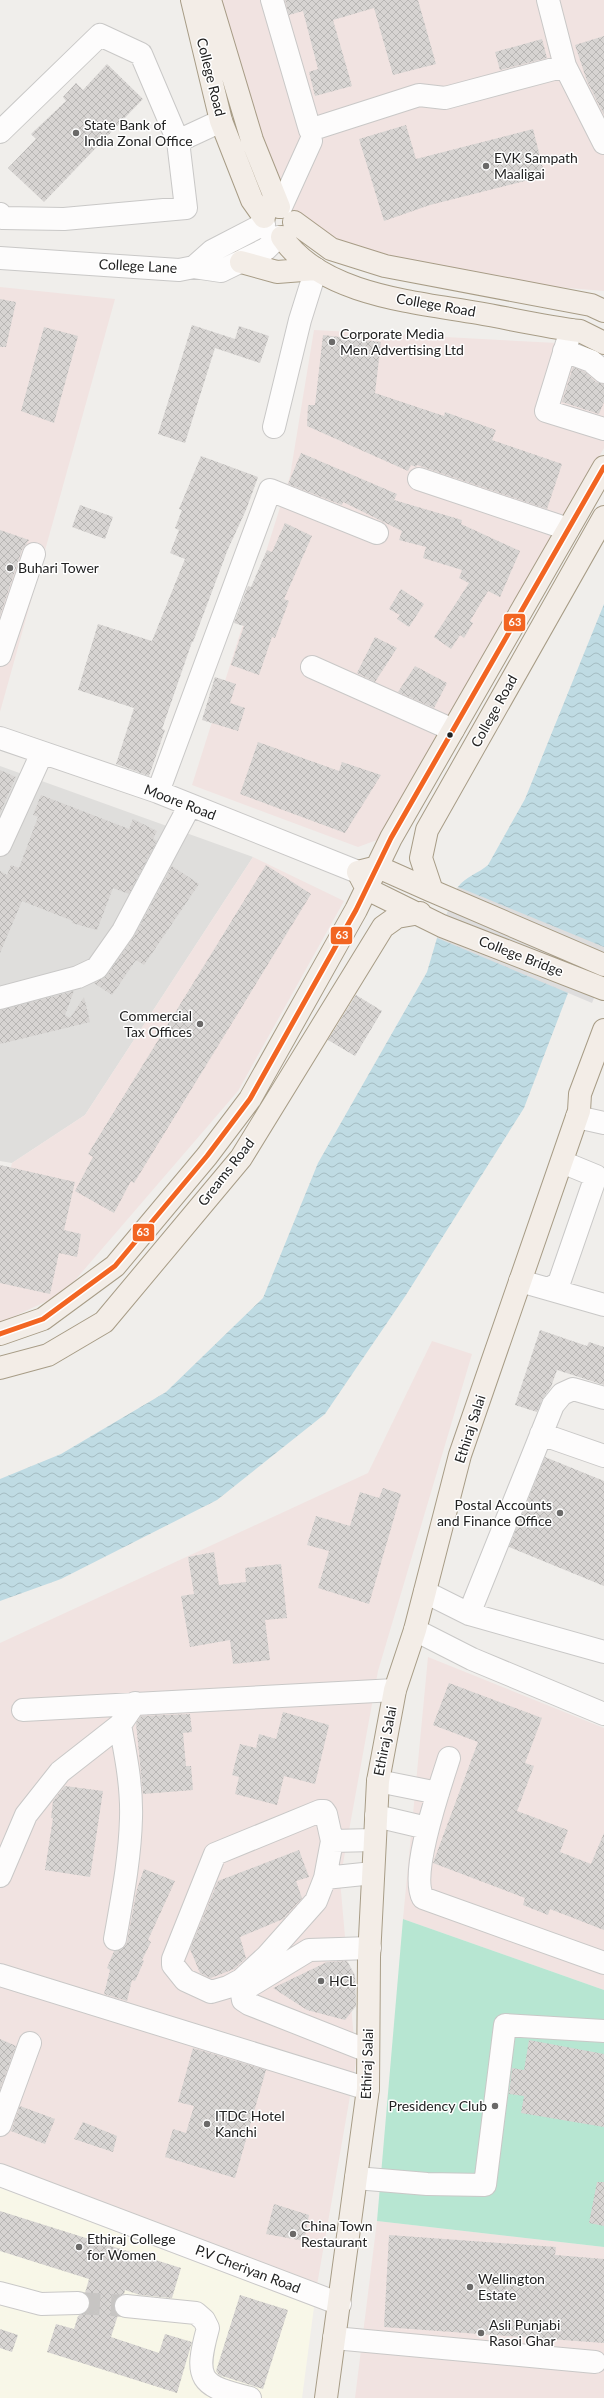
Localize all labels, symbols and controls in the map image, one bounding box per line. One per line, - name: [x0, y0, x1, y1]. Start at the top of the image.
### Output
- street label: College Road: [194, 36, 229, 118]
- place label: State Bank of India Zonal Office: [84, 116, 193, 149]
- marker: State Bank of India Zonal Office: [71, 128, 81, 138]
- place label: EVK Sampath Maaligai: [494, 149, 578, 182]
- marker: EVK Sampath Maaligai: [481, 161, 491, 171]
- street label: College Lane: [98, 255, 178, 276]
- street label: College Road: [395, 289, 477, 320]
- place label: Corporate Media Men Advertising Ltd: [340, 325, 464, 358]
- marker: Corporate Media Men Advertising Ltd: [327, 337, 337, 347]
- place label: Buhari Tower: [18, 559, 99, 576]
- marker: Buhari Tower: [5, 563, 15, 573]
- line badge: 63: [503, 613, 526, 632]
- text: 63: [509, 615, 521, 628]
- street label: College Road: [467, 671, 520, 750]
- unlabelled marker: [445, 730, 455, 740]
- street label: Moore Road: [142, 780, 218, 823]
- line badge: 63: [330, 926, 353, 945]
- text: 63: [336, 928, 348, 941]
- street label: College Bridge: [477, 932, 566, 979]
- place label: Commercial Tax Offices: [119, 1007, 192, 1040]
- marker: Commercial Tax Offices: [195, 1019, 205, 1029]
- street label: Greams Road: [194, 1134, 257, 1209]
- line badge: 63: [132, 1223, 155, 1242]
- text: 63: [137, 1225, 149, 1238]
- street label: Ethiraj Salai: [450, 1392, 489, 1465]
- place label: Postal Accounts and Finance Office: [437, 1496, 552, 1529]
- marker: Postal Accounts and Finance Office: [555, 1508, 565, 1518]
- street label: Ethiraj Salai: [369, 1704, 400, 1777]
- place label: HCL: [329, 1972, 356, 1989]
- marker: HCL: [316, 1976, 326, 1986]
- street label: Ethiraj Salai: [357, 2028, 376, 2100]
- place label: Presidency Club: [389, 2097, 487, 2114]
- marker: Presidency Club: [490, 2101, 500, 2111]
- place label: ITDC Hotel Kanchi: [215, 2107, 285, 2140]
- marker: ITDC Hotel Kanchi: [202, 2119, 212, 2129]
- place label: China Town Restaurant: [301, 2217, 373, 2250]
- marker: China Town Restaurant: [288, 2229, 298, 2239]
- place label: Ethiraj College for Women: [87, 2230, 176, 2263]
- street label: P.V Cheriyan Road: [193, 2241, 303, 2296]
- marker: Ethiraj College for Women: [74, 2242, 84, 2252]
- place label: Wellington Estate: [478, 2270, 545, 2303]
- marker: Wellington Estate: [465, 2282, 475, 2292]
- place label: Asli Punjabi Rasoi Ghar: [489, 2316, 560, 2349]
- marker: Asli Punjabi Rasoi Ghar: [476, 2328, 486, 2338]

